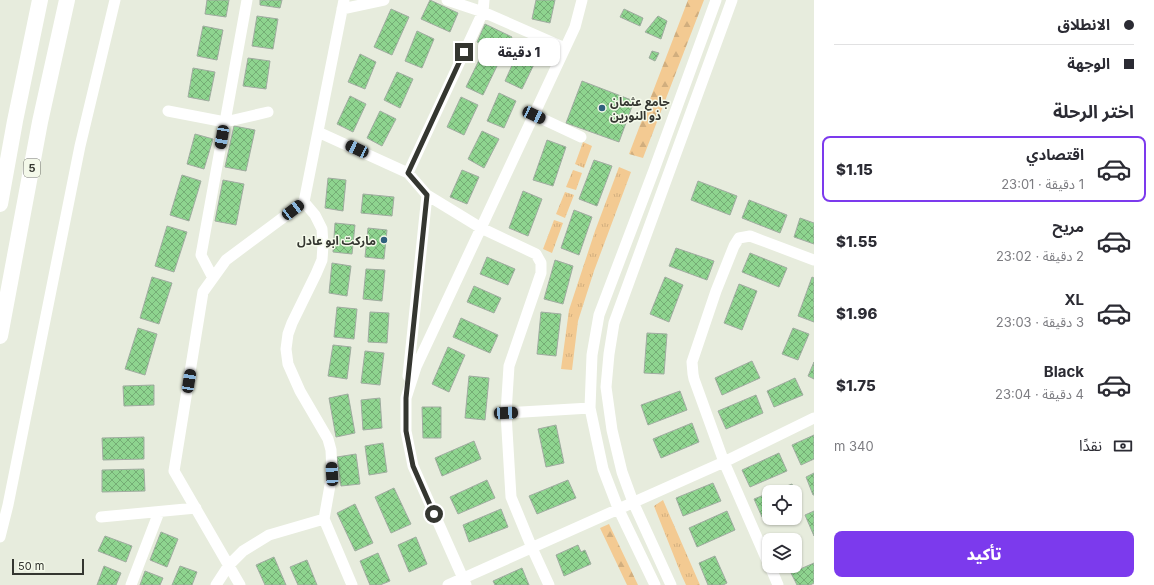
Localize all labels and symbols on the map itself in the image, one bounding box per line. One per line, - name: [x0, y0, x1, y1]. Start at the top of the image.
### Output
- callout: 1 دقيقة: [478, 38, 560, 66]
- route end: [455, 43, 473, 61]
- place label: جامع عثمان ذو النورين: [610, 94, 670, 123]
- marker: جامع عثمان ذو النورين: [597, 103, 607, 113]
- car: [521, 104, 547, 126]
- car: [214, 124, 230, 150]
- car: [344, 138, 370, 160]
- road number: 5: [24, 159, 40, 177]
- car: [280, 198, 306, 222]
- place label: ماركت ابو عادل: [297, 233, 376, 248]
- marker: ماركت ابو عادل: [379, 235, 389, 245]
- car: [181, 368, 197, 394]
- car: [494, 406, 518, 420]
- car: [325, 462, 339, 486]
- route start: [425, 505, 443, 523]
- scale bar: [12, 557, 84, 576]

